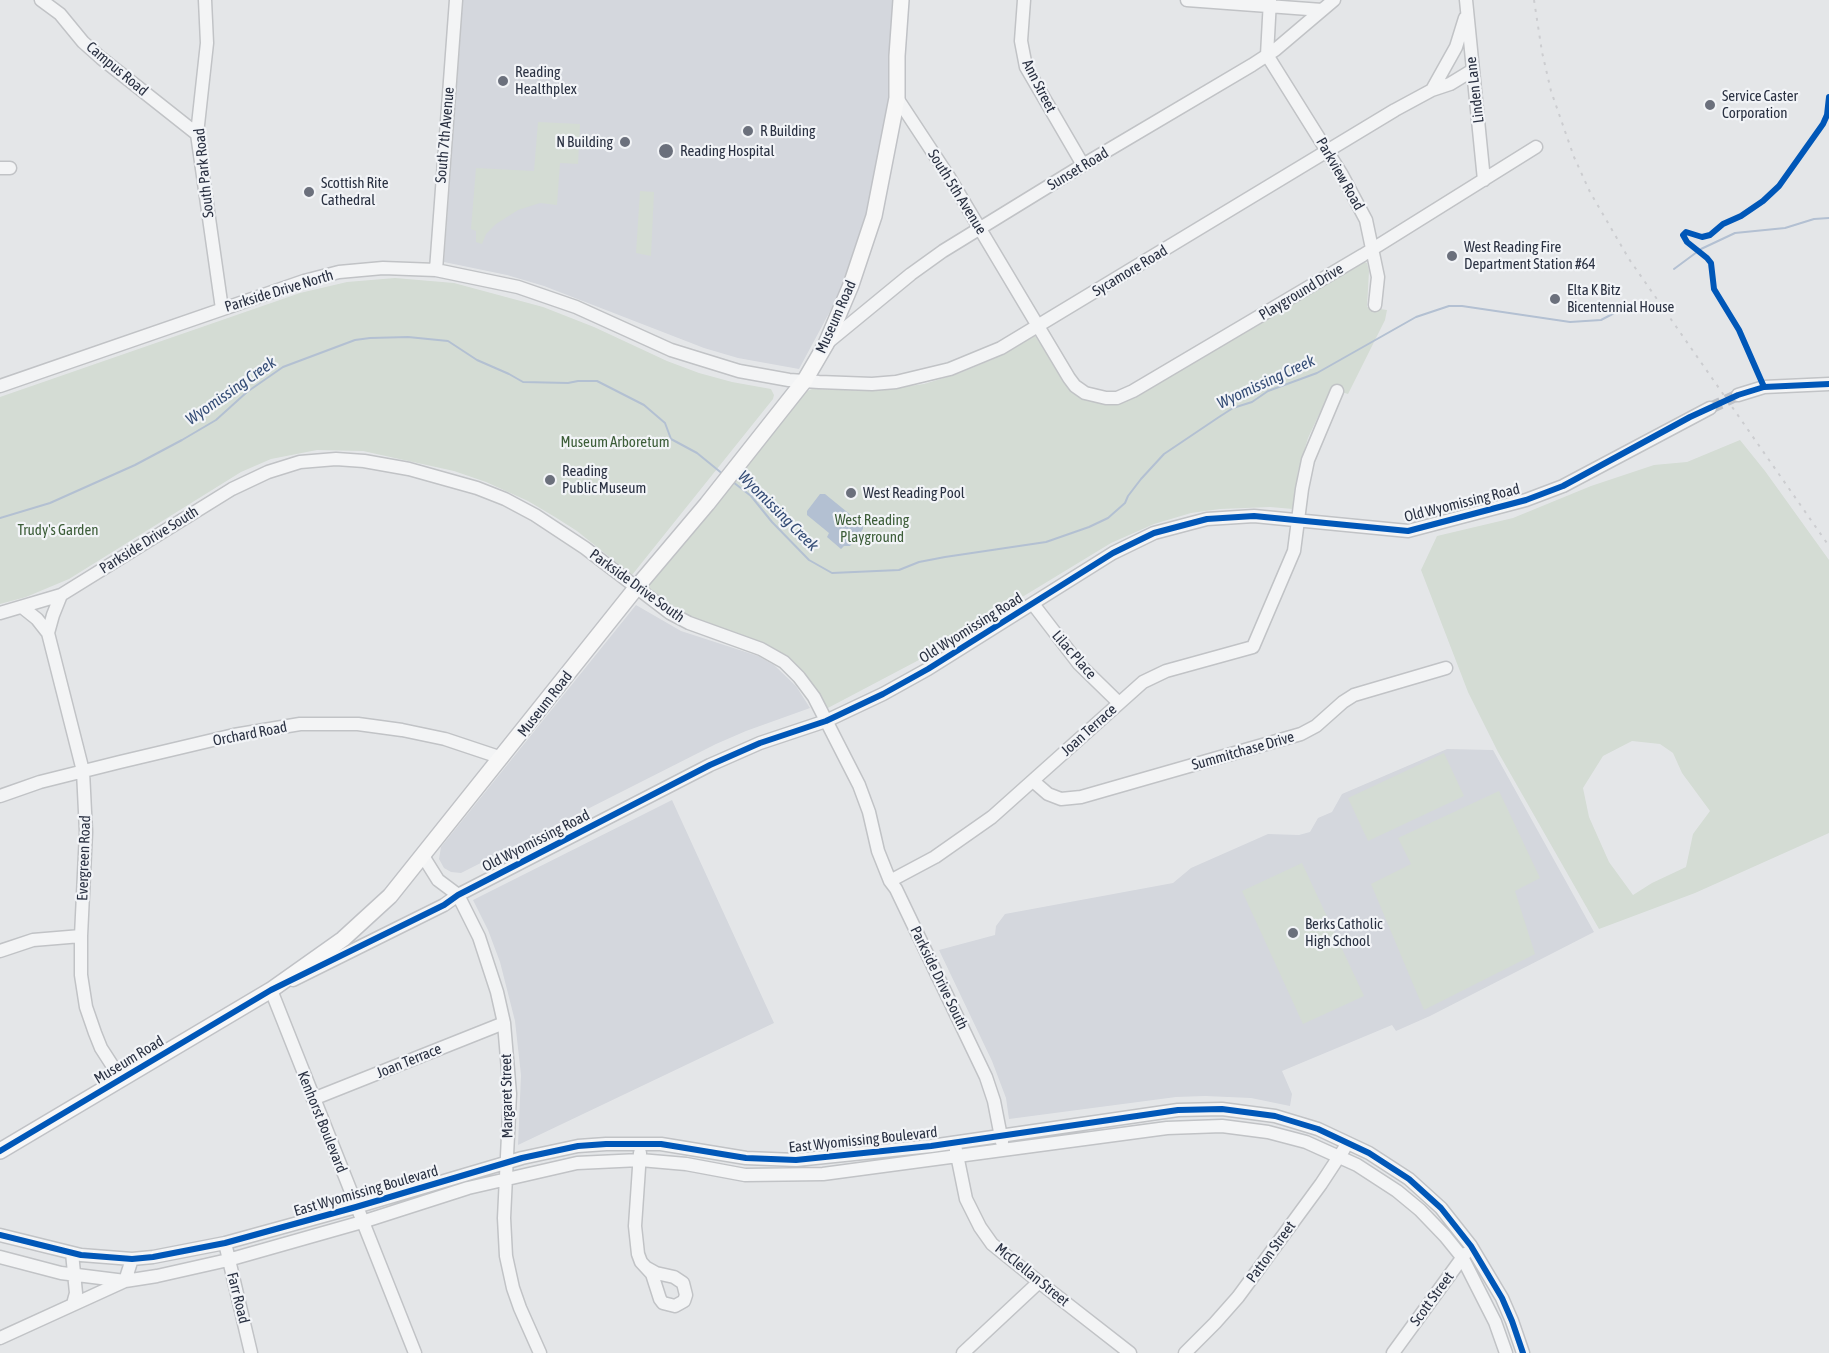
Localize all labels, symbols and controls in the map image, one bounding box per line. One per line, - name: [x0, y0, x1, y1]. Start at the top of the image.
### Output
- street label: Campus Road: [83, 38, 151, 100]
- street label: Linden Lane: [1462, 56, 1488, 124]
- street label: Ann Street: [1018, 57, 1060, 115]
- place label: Reading Healthplex: [515, 63, 577, 98]
- marker: Reading Healthplex: [496, 74, 510, 88]
- street label: South 7th Avenue: [432, 86, 458, 184]
- place label: Service Caster Corporation: [1722, 87, 1798, 122]
- marker: Service Caster Corporation: [1703, 98, 1717, 112]
- place label: R Building: [760, 122, 815, 140]
- marker: R Building: [741, 124, 755, 138]
- street label: South Park Road: [190, 127, 218, 219]
- place label: N Building: [556, 133, 613, 151]
- street label: Parkview Road: [1312, 134, 1368, 214]
- marker: N Building: [618, 135, 632, 149]
- marker: Reading Hospital: [657, 142, 675, 160]
- place label: Reading Hospital: [680, 142, 775, 160]
- street label: Sunset Road: [1044, 144, 1112, 194]
- street label: South 5th Avenue: [924, 146, 990, 238]
- place label: Scottish Rite Cathedral: [321, 174, 389, 209]
- marker: Scottish Rite Cathedral: [302, 185, 316, 199]
- place label: West Reading Fire Department Station #64: [1464, 238, 1596, 273]
- street label: Sycamore Road: [1089, 242, 1171, 300]
- marker: West Reading Fire Department Station #64: [1445, 249, 1459, 263]
- street label: Playground Drive: [1256, 260, 1346, 324]
- street label: Parkside Drive North: [222, 266, 336, 316]
- street label: Museum Road: [812, 278, 860, 356]
- place label: Elta K Bitz Bicentennial House: [1567, 281, 1674, 316]
- marker: Elta K Bitz Bicentennial House: [1548, 292, 1562, 306]
- water label: Wyomissing Creek: [1214, 351, 1318, 413]
- water label: Wyomissing Creek: [182, 353, 280, 429]
- park label: Museum Arboretum: [560, 433, 670, 451]
- place label: Reading Public Museum: [562, 462, 646, 497]
- water label: Wyomissing Creek: [734, 467, 822, 555]
- marker: Reading Public Museum: [543, 473, 557, 487]
- street label: Old Wyomissing Road: [1402, 480, 1522, 526]
- place label: West Reading Pool: [863, 484, 965, 502]
- marker: West Reading Pool: [844, 486, 858, 500]
- street label: Parkside Drive South: [96, 502, 202, 578]
- park label: West Reading Playground: [835, 511, 909, 546]
- park label: Trudy's Garden: [18, 521, 98, 539]
- street label: Parkside Drive South: [586, 545, 688, 627]
- street label: Old Wyomissing Road: [916, 589, 1026, 667]
- street label: Lilac Place: [1048, 627, 1100, 683]
- street label: Museum Road: [514, 668, 576, 740]
- street label: Joan Terrace: [1058, 700, 1120, 760]
- street label: Orchard Road: [211, 718, 289, 750]
- street label: Summitchase Drive: [1190, 728, 1296, 774]
- street label: Old Wyomissing Road: [479, 806, 593, 876]
- street label: Evergreen Road: [74, 815, 94, 901]
- place label: Berks Catholic High School: [1305, 915, 1383, 950]
- street label: Parkside Drive South: [906, 923, 972, 1033]
- marker: Berks Catholic High School: [1286, 926, 1300, 940]
- street label: Museum Road: [91, 1032, 167, 1088]
- street label: Joan Terrace: [374, 1040, 444, 1082]
- street label: Margaret Street: [497, 1054, 517, 1138]
- street label: Kenhorst Boulevard: [293, 1069, 351, 1175]
- street label: East Wyomissing Boulevard: [788, 1123, 938, 1157]
- street label: East Wyomissing Boulevard: [292, 1162, 440, 1220]
- street label: Patton Street: [1243, 1218, 1299, 1286]
- street label: McClellan Street: [991, 1240, 1073, 1310]
- street label: Scott Street: [1406, 1268, 1458, 1330]
- street label: Farr Road: [223, 1270, 253, 1326]

